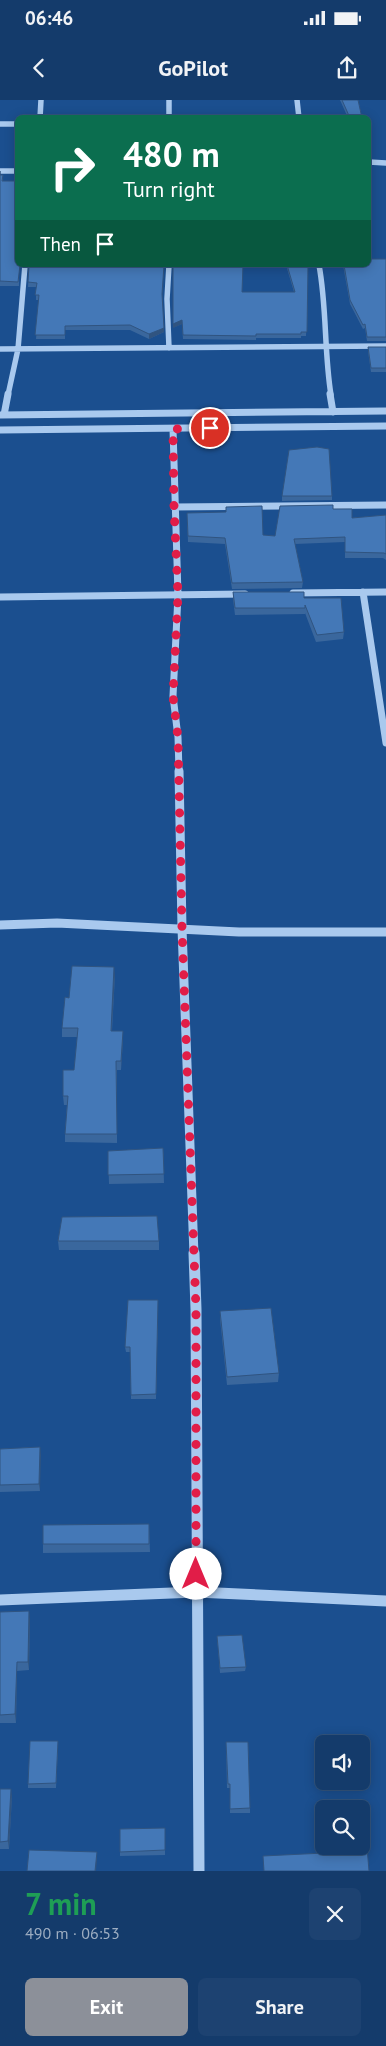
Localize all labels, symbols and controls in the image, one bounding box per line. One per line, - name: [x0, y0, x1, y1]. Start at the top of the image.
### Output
- text: 06:46: [25, 6, 73, 30]
- icon: back: [25, 54, 53, 82]
- text: GoPilot: [158, 54, 228, 82]
- icon: share: [333, 54, 361, 82]
- text: 480 m: [123, 131, 220, 177]
- icon: right: [40, 135, 105, 200]
- text: Turn right: [123, 175, 215, 203]
- icon: arrive: [91, 230, 119, 258]
- text: Then: [40, 232, 81, 256]
- pin: [189, 407, 231, 449]
- icon: arrive: [196, 414, 224, 442]
- position arrow: [169, 1547, 221, 1599]
- map controls: [315, 1735, 370, 1855]
- button: sound: [315, 1735, 370, 1790]
- button: search: [315, 1800, 370, 1855]
- text: 7 min: [25, 1884, 97, 1923]
- button: close: [309, 1888, 361, 1940]
- text: 490 m · 06:53: [25, 1923, 120, 1943]
- button: Exit: [25, 1978, 188, 2036]
- button: Share: [198, 1978, 361, 2036]

